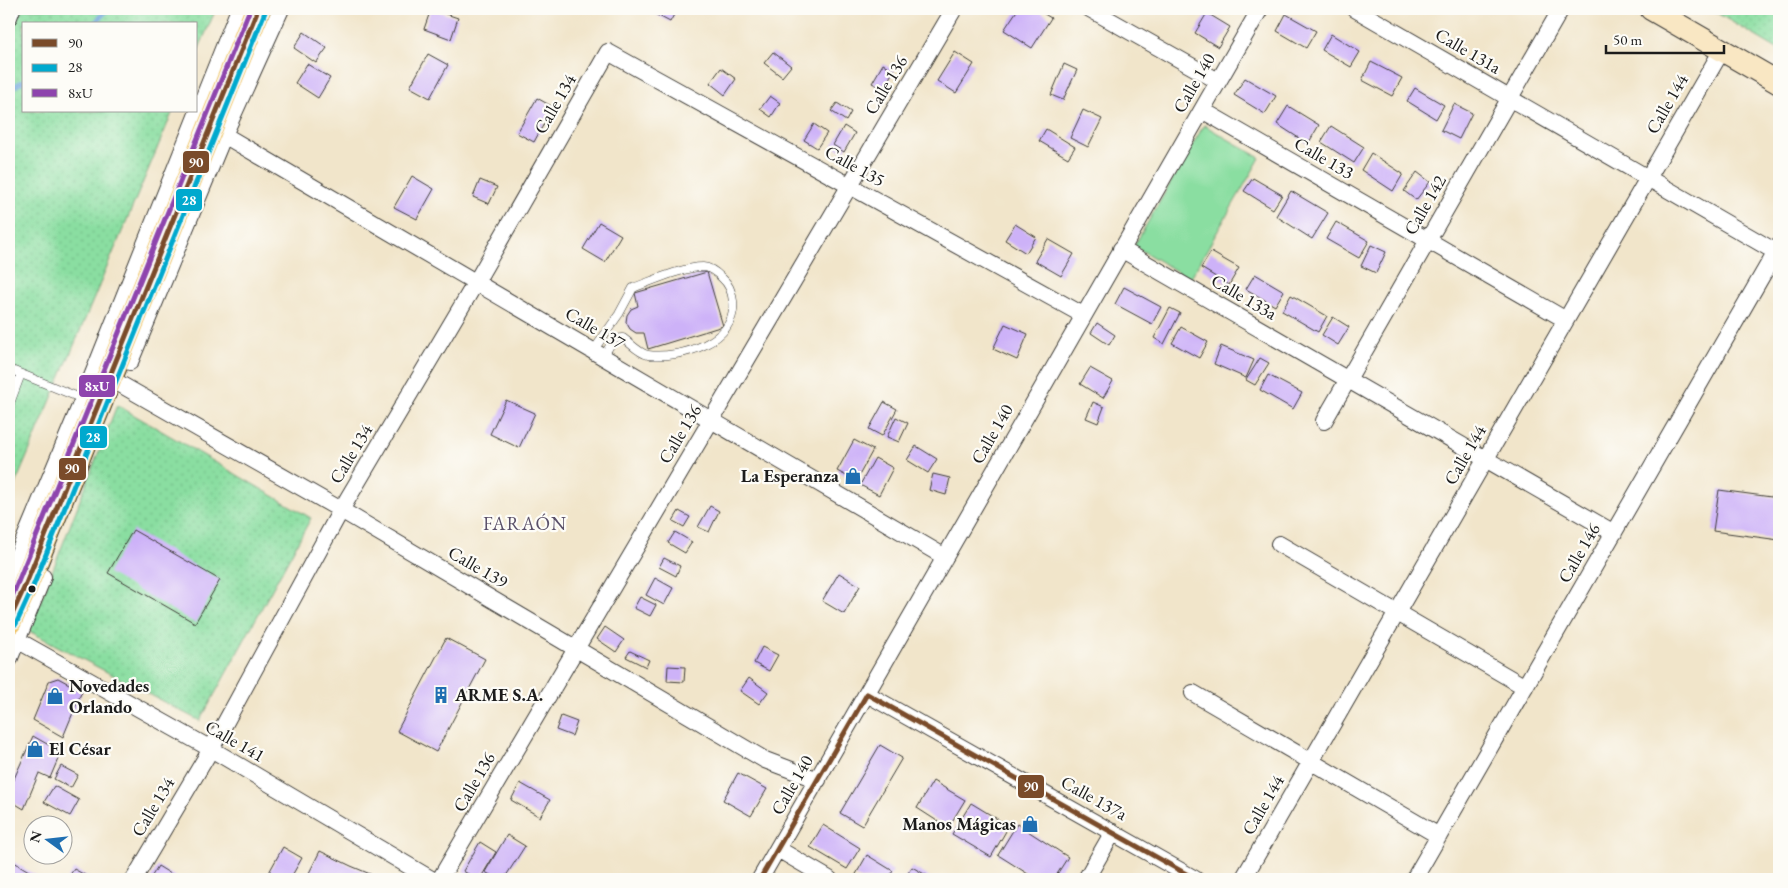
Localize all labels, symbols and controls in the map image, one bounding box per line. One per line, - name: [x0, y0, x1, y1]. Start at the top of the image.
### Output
- legend: [22, 22, 198, 112]
- scale bar: [1606, 22, 1723, 54]
- street label: Calle 131a: [1431, 23, 1506, 79]
- text: 50 m: [1613, 30, 1642, 49]
- text: 90: [68, 33, 82, 52]
- street label: Calle 140: [1167, 48, 1220, 117]
- street label: Calle 136: [859, 51, 912, 119]
- text: 28: [68, 57, 82, 76]
- street label: Calle 134: [528, 69, 581, 138]
- street label: Calle 144: [1640, 69, 1693, 138]
- text: 8xU: [68, 83, 93, 102]
- street label: Calle 133: [1290, 131, 1358, 184]
- street label: Calle 135: [821, 140, 889, 191]
- line badge: 90: [182, 150, 210, 174]
- text: 90: [189, 153, 204, 171]
- street label: Calle 142: [1398, 170, 1451, 239]
- line badge: 28: [175, 188, 203, 212]
- text: 28: [182, 191, 196, 209]
- street label: Calle 133a: [1207, 269, 1282, 325]
- street label: Calle 137: [561, 301, 630, 354]
- line badge: 8xU: [78, 374, 116, 398]
- text: 8xU: [85, 377, 110, 395]
- street label: Calle 140: [965, 399, 1018, 468]
- street label: Calle 136: [653, 400, 706, 468]
- street label: Calle 134: [324, 420, 377, 488]
- street label: Calle 144: [1438, 420, 1491, 489]
- line badge: 28: [79, 425, 108, 449]
- text: 28: [86, 428, 100, 446]
- line badge: 90: [58, 457, 87, 481]
- text: 90: [65, 459, 80, 477]
- place label: La Esperanza: [741, 464, 839, 487]
- shop icon: La Esperanza: [843, 466, 863, 486]
- district label: FARAÓN: [483, 511, 567, 536]
- street label: Calle 146: [1552, 518, 1605, 587]
- street label: Calle 139: [444, 540, 513, 593]
- unlabelled marker: [27, 584, 37, 594]
- place label: Novedades Orlando: [69, 674, 149, 718]
- place label: ARME S.A.: [454, 683, 543, 706]
- building icon: ARME S.A.: [431, 685, 451, 705]
- shop icon: Novedades Orlando: [45, 686, 65, 706]
- street label: Calle 141: [201, 714, 269, 767]
- place label: El César: [49, 737, 111, 760]
- shop icon: El César: [25, 739, 45, 759]
- street label: Calle 136: [447, 747, 500, 816]
- street label: Calle 140: [765, 750, 818, 819]
- street label: Calle 137a: [1057, 770, 1132, 826]
- street label: Calle 144: [1236, 770, 1289, 839]
- street label: Calle 134: [126, 773, 179, 841]
- line badge: 90: [1017, 774, 1045, 799]
- text: 90: [1024, 777, 1039, 795]
- place label: Manos Mágicas: [902, 812, 1016, 835]
- shop icon: Manos Mágicas: [1020, 814, 1040, 834]
- north arrow: [22, 816, 72, 866]
- text: N: [25, 828, 46, 844]

